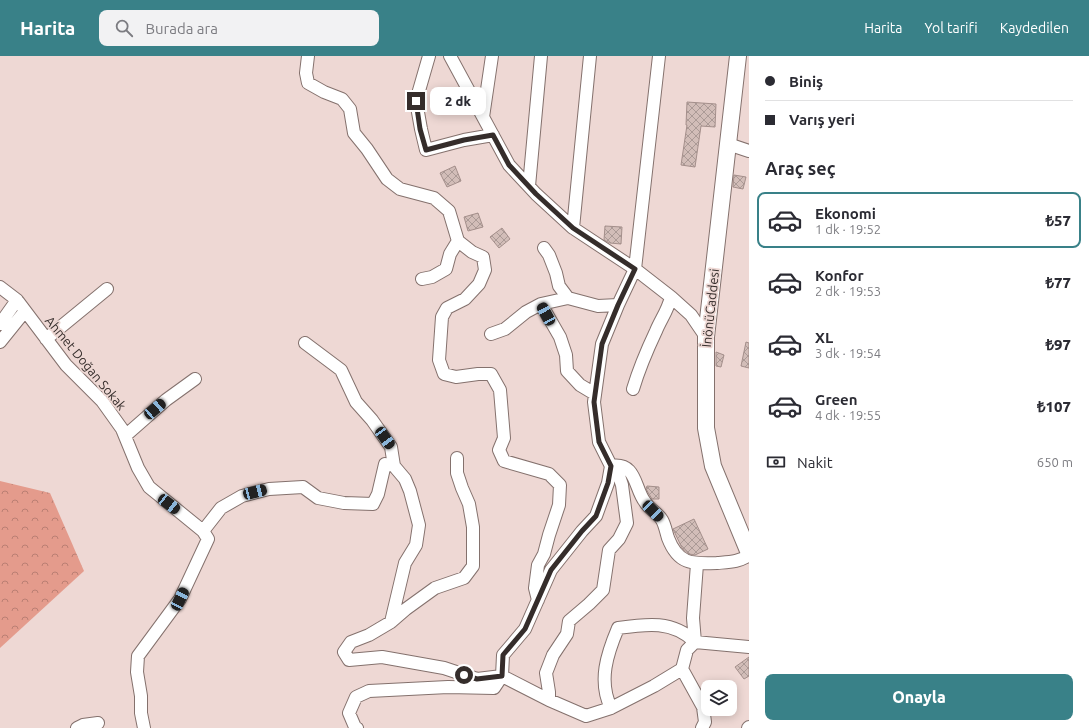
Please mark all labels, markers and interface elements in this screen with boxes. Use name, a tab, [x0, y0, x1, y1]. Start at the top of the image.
search box	[99, 10, 379, 46]
text: Harita	[20, 17, 75, 39]
icon: search	[113, 17, 135, 39]
text: Burada ara	[145, 20, 218, 37]
text: Harita	[864, 20, 902, 36]
text: Yol tarifi	[924, 20, 978, 36]
text: Kaydedilen	[1000, 20, 1069, 36]
text: Biniş	[789, 73, 823, 90]
callout: 2 dk	[430, 87, 486, 115]
route end	[407, 92, 425, 110]
text: 2 dk	[445, 94, 471, 108]
text: Varış yeri	[789, 111, 855, 128]
text: Araç seç	[765, 158, 836, 178]
icon: car	[767, 202, 803, 238]
text: Ekonomi	[815, 205, 876, 222]
text: ₺57	[1045, 212, 1071, 229]
text: 1 dk · 19:52	[815, 222, 881, 236]
icon: car	[767, 264, 803, 300]
text: Konfor	[815, 267, 864, 284]
street label: İnönüCaddesi	[698, 268, 721, 348]
text: ₺77	[1045, 274, 1071, 291]
text: 2 dk · 19:53	[815, 284, 881, 298]
car	[535, 301, 557, 327]
street label: Ahmet Doğan Sokak	[43, 313, 130, 413]
icon: car	[767, 326, 803, 362]
text: XL	[815, 329, 833, 346]
text: ₺97	[1045, 336, 1071, 353]
text: 3 dk · 19:54	[815, 346, 881, 360]
icon: car	[767, 388, 803, 424]
text: Green	[815, 391, 857, 408]
car	[142, 397, 168, 421]
text: ₺107	[1037, 398, 1071, 415]
text: 4 dk · 19:55	[815, 408, 881, 422]
car	[373, 425, 397, 451]
icon: cash	[765, 451, 787, 473]
text: Nakit	[797, 454, 833, 471]
text: 650 m	[1037, 455, 1073, 469]
car	[242, 483, 268, 501]
car	[156, 492, 182, 516]
car	[640, 498, 666, 524]
car	[169, 586, 191, 612]
route start	[455, 666, 473, 684]
button: Onayla	[765, 674, 1073, 720]
map controls	[701, 680, 737, 716]
button: layers	[701, 680, 737, 716]

